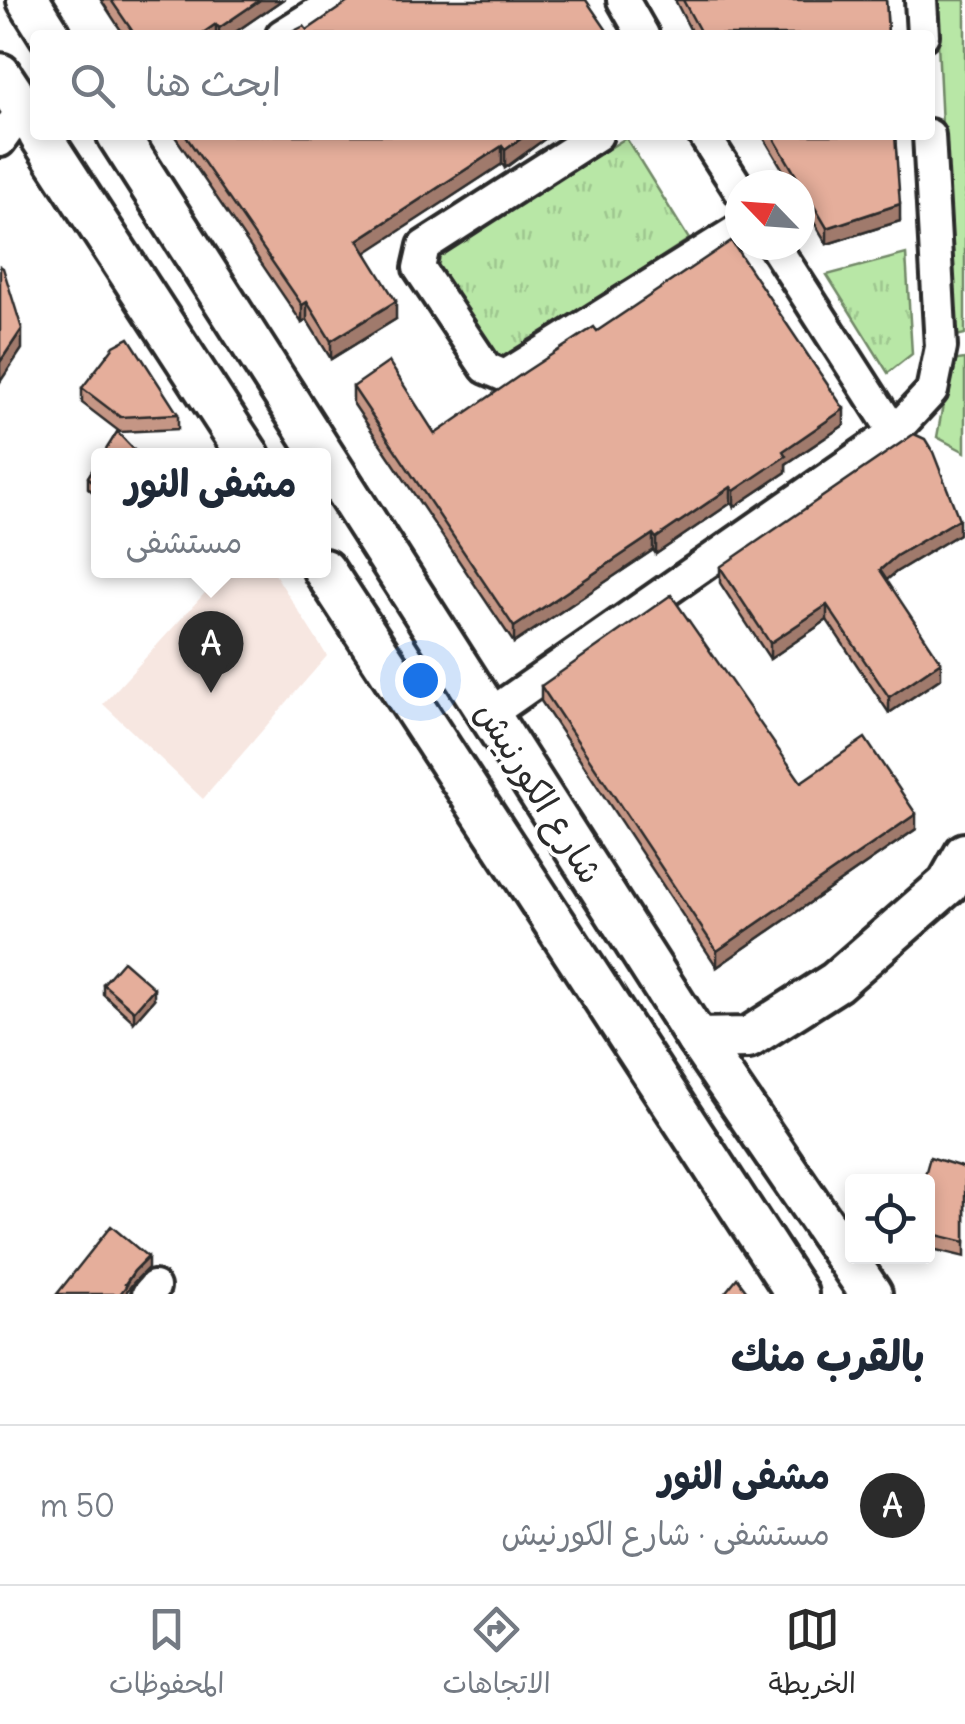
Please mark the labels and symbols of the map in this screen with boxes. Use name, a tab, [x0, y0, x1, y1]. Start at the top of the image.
north arrow	[725, 170, 815, 260]
pin: A	[178, 610, 244, 693]
your location	[395, 655, 446, 706]
street label: شارع الكورنيش	[463, 693, 614, 894]

